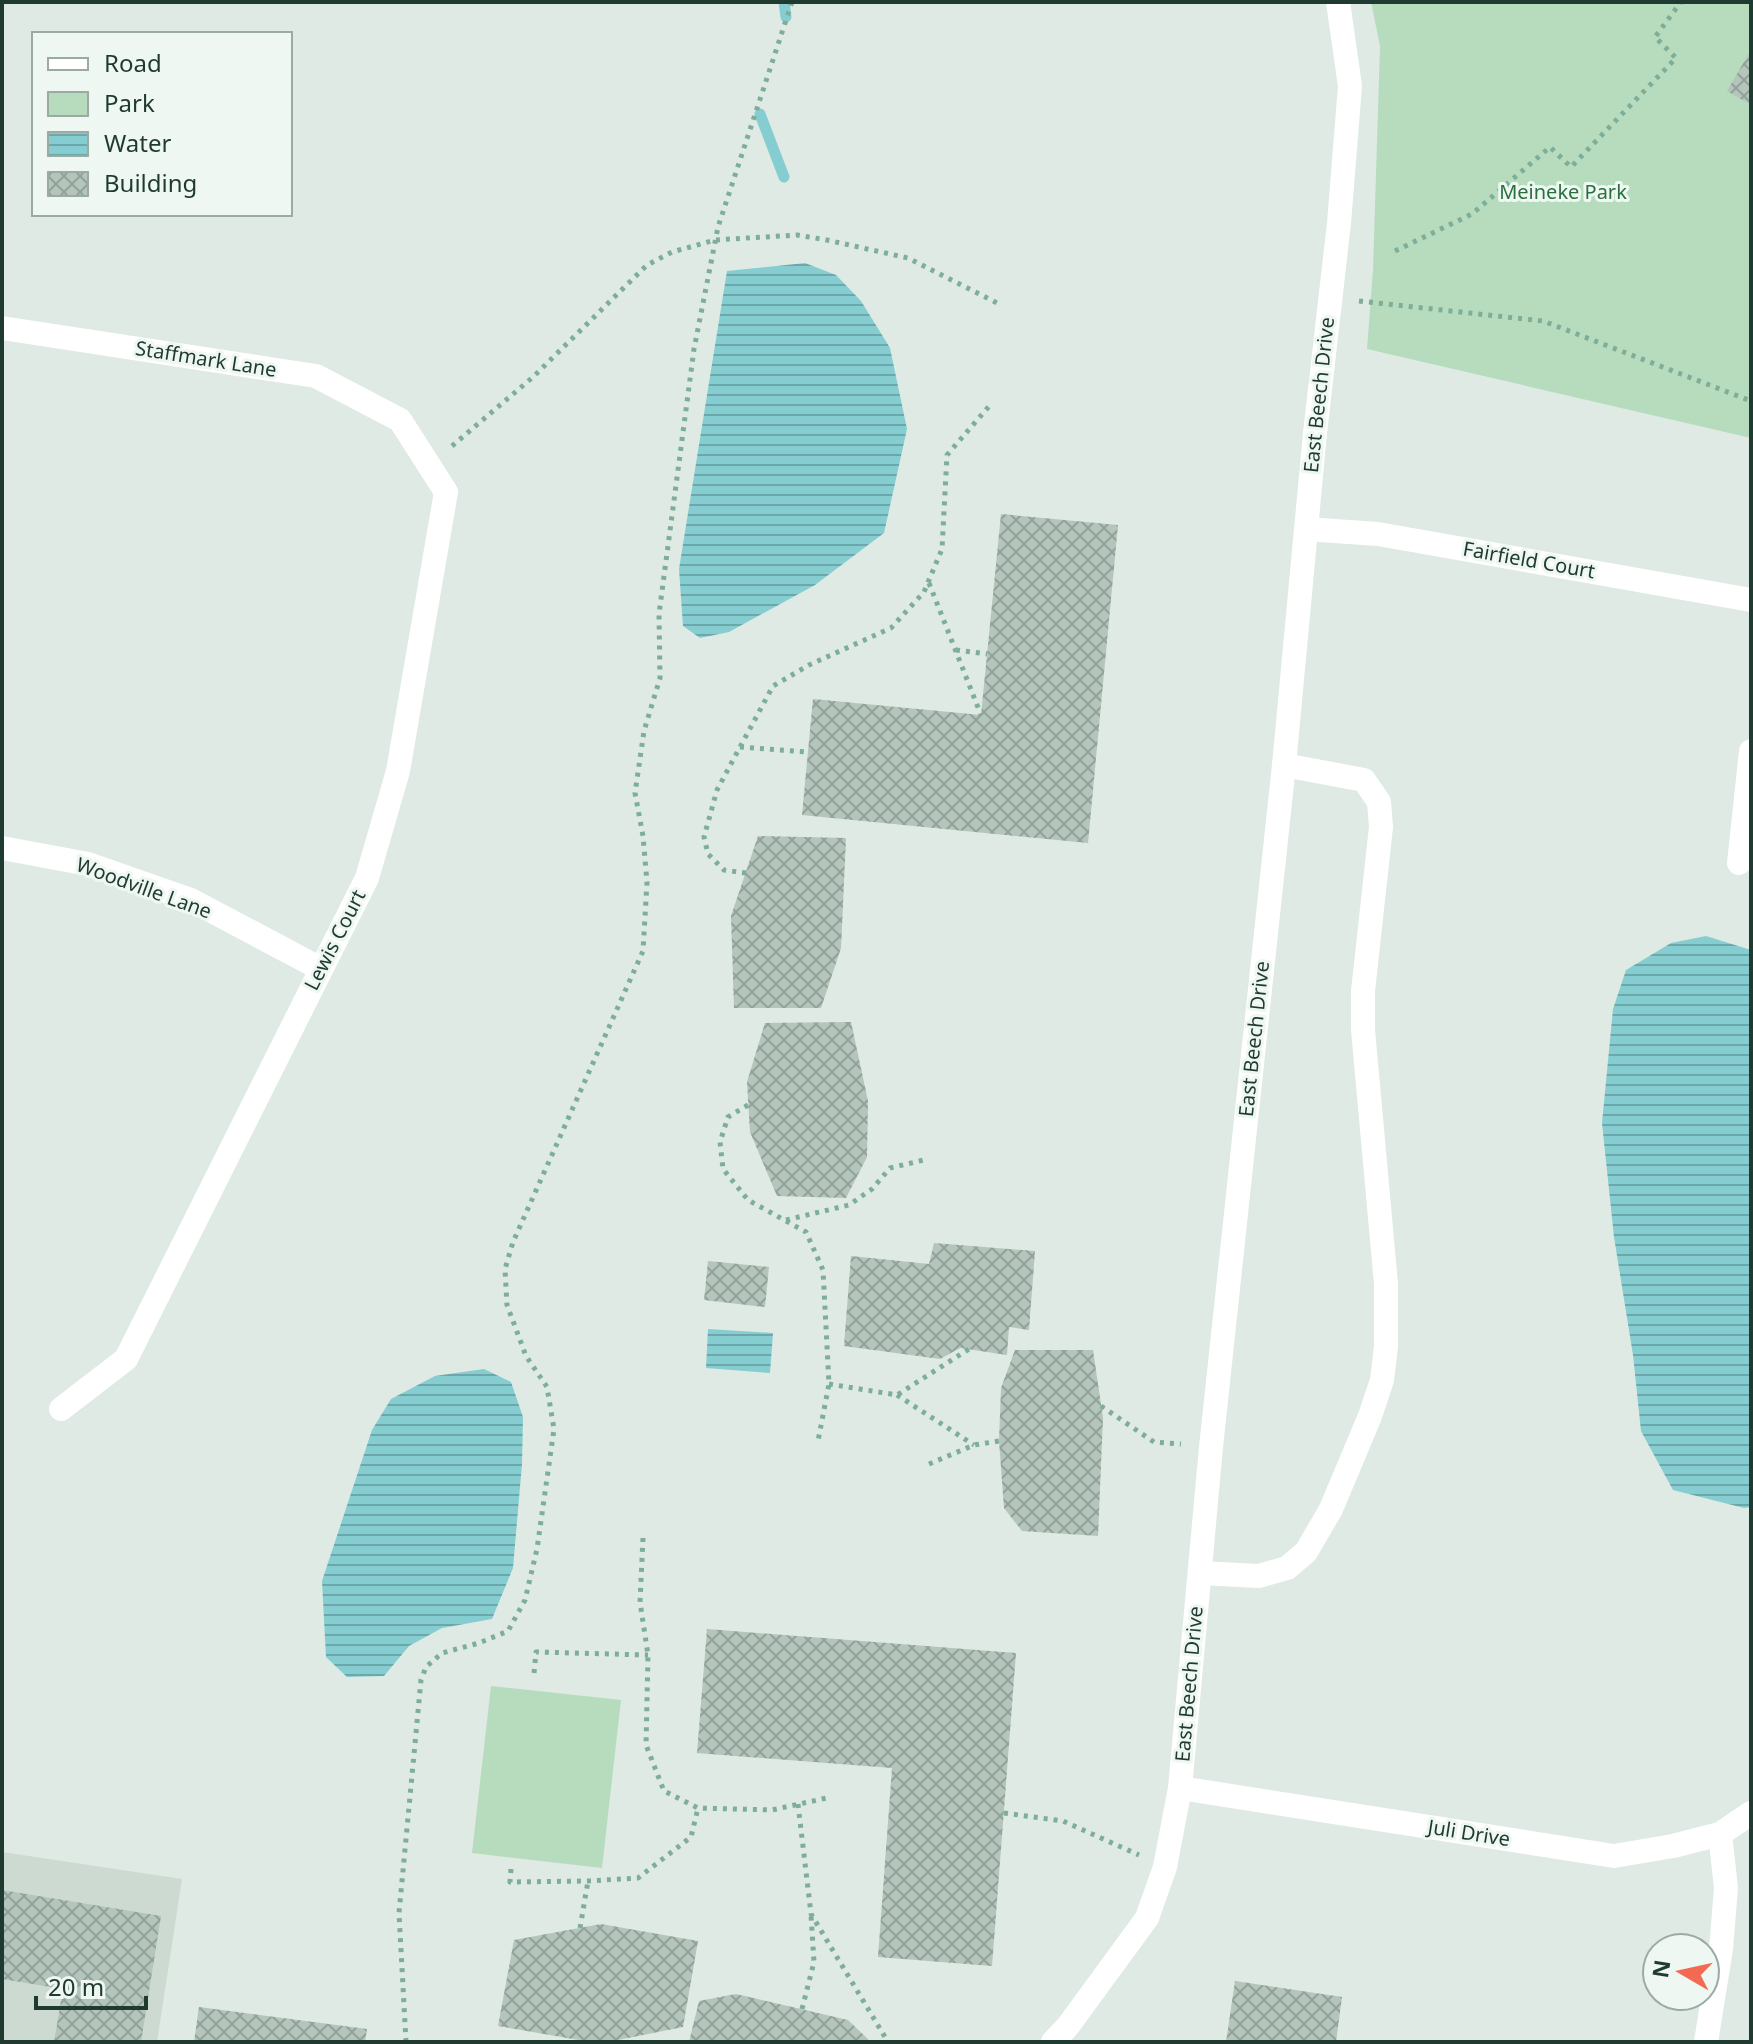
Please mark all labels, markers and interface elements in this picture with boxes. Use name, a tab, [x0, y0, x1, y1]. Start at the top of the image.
legend	[32, 32, 292, 216]
text: Road	[104, 46, 162, 79]
text: Park	[104, 86, 155, 119]
text: Water	[104, 126, 172, 159]
text: Building	[104, 166, 197, 199]
park label: Meineke Park	[1499, 178, 1627, 205]
street label: East Beech Drive	[1297, 316, 1340, 474]
street label: Staffmark Lane	[134, 334, 279, 383]
street label: Fairfield Court	[1461, 535, 1597, 584]
street label: Woodville Lane	[73, 851, 216, 925]
street label: Lewis Court	[298, 885, 371, 995]
street label: East Beech Drive	[1232, 960, 1275, 1118]
street label: East Beech Drive	[1168, 1605, 1209, 1763]
street label: Juli Drive	[1424, 1812, 1512, 1852]
north arrow	[1641, 1932, 1721, 2012]
text: N	[1644, 1958, 1676, 1980]
scale bar	[36, 1960, 146, 2010]
text: 20 m	[48, 1970, 104, 2003]

